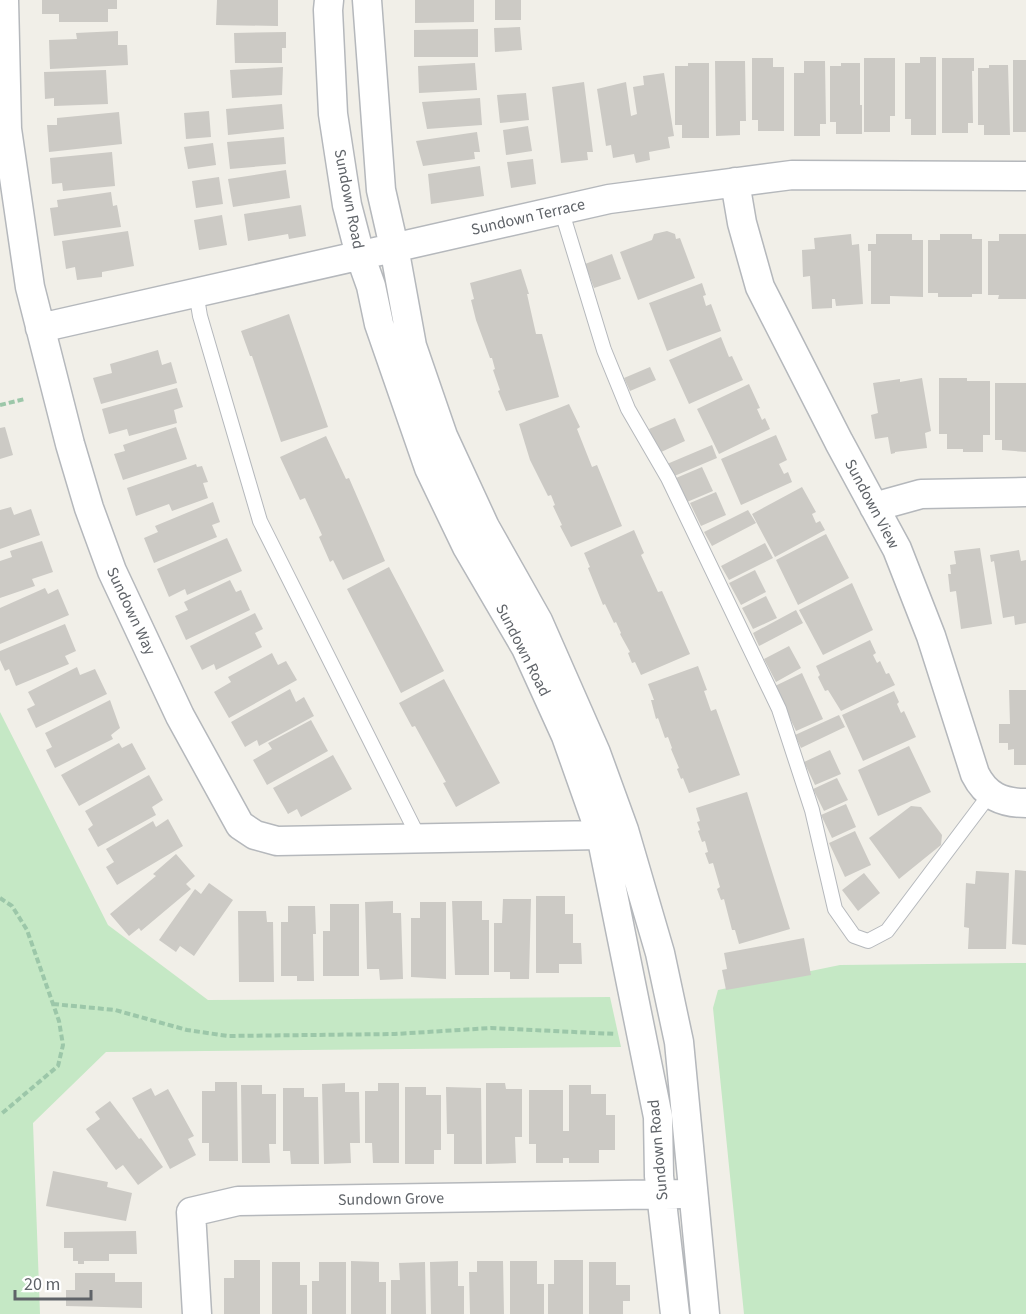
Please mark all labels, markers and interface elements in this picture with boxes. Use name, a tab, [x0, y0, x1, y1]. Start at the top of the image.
street label: Sundown Road	[329, 147, 369, 251]
street label: Sundown Terrace	[469, 193, 587, 241]
street label: Sundown View	[839, 455, 905, 553]
street label: Sundown Way	[101, 563, 161, 659]
street label: Sundown Road	[490, 600, 556, 700]
street label: Sundown Road	[643, 1099, 673, 1201]
street label: Sundown Grove	[338, 1187, 444, 1211]
scale bar	[15, 1263, 92, 1301]
text: 20 m	[24, 1272, 60, 1297]

